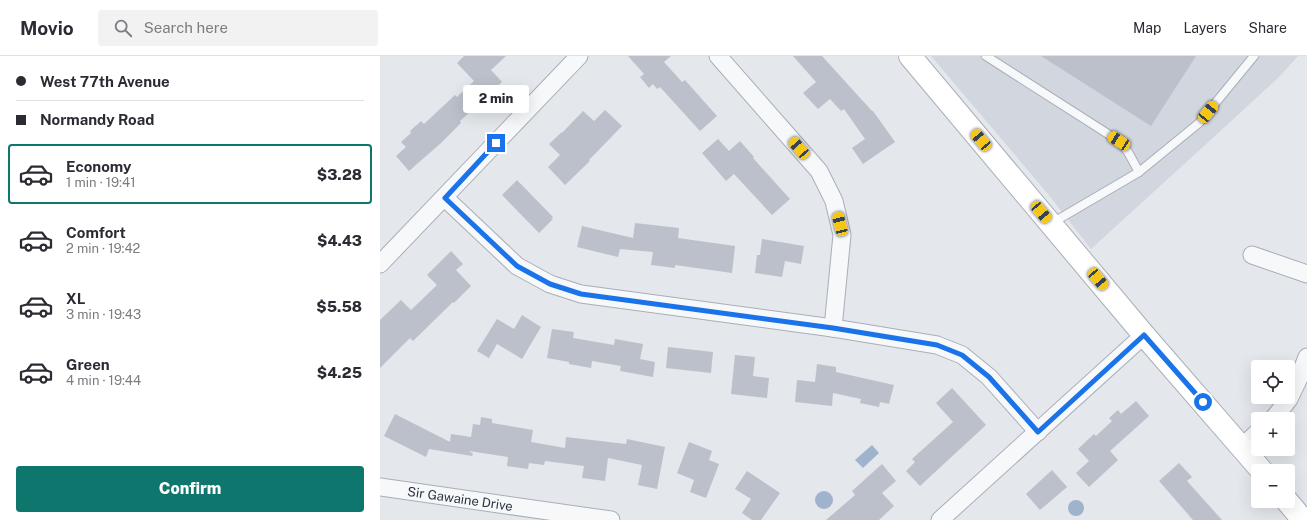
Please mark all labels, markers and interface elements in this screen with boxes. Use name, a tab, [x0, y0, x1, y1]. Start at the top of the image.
search box	[98, 10, 378, 46]
text: Movio	[20, 17, 74, 39]
icon: search	[112, 17, 134, 39]
text: Search here	[144, 19, 228, 36]
text: Map	[1133, 20, 1161, 36]
text: Layers	[1183, 20, 1227, 36]
text: Share	[1249, 20, 1287, 36]
text: West 77th Avenue	[40, 73, 170, 90]
callout: 2 min	[463, 85, 529, 113]
text: 2 min	[479, 91, 513, 106]
car	[1196, 99, 1220, 125]
text: Normandy Road	[40, 111, 154, 128]
car	[969, 127, 993, 153]
car	[1106, 129, 1132, 153]
route end	[487, 134, 505, 152]
car	[787, 135, 811, 161]
icon: car	[18, 156, 54, 192]
text: Economy	[66, 158, 131, 175]
text: $3.28	[317, 166, 362, 183]
text: 1 min · 19:41	[66, 175, 135, 190]
car	[1029, 199, 1053, 225]
car	[831, 211, 849, 237]
icon: car	[18, 222, 54, 258]
text: Comfort	[66, 224, 126, 241]
text: $4.43	[317, 232, 362, 249]
text: 2 min · 19:42	[66, 241, 140, 256]
car	[1086, 266, 1110, 292]
icon: car	[18, 288, 54, 324]
text: XL	[66, 290, 85, 307]
text: $5.58	[316, 298, 362, 315]
text: 3 min · 19:43	[66, 307, 141, 322]
icon: car	[18, 354, 54, 390]
text: Green	[66, 356, 110, 373]
map controls	[1251, 360, 1295, 508]
button: locate	[1251, 360, 1295, 404]
text: $4.25	[317, 364, 362, 381]
text: 4 min · 19:44	[66, 373, 141, 388]
route start	[1194, 393, 1212, 411]
button: +	[1251, 412, 1295, 456]
button: −	[1251, 464, 1295, 508]
button: Confirm	[16, 466, 364, 512]
street label: Sir Gawaine Drive	[406, 484, 514, 513]

